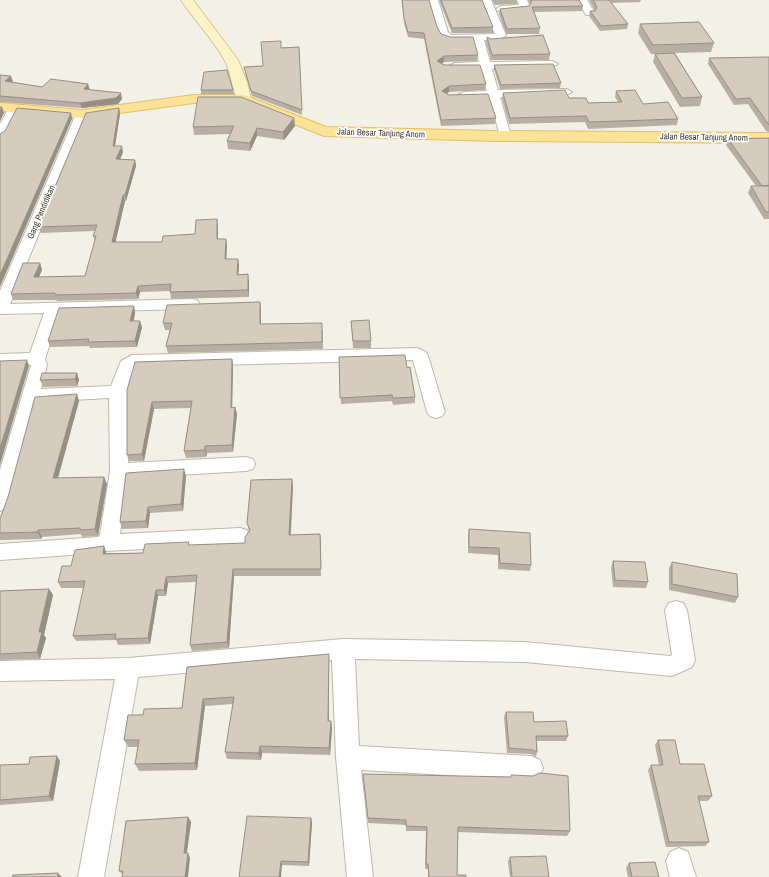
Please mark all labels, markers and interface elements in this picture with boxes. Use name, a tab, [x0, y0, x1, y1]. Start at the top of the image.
street label: Jalan Besar Tanjung Anom	[337, 125, 425, 141]
street label: Jalan Besar Tanjung Anom	[660, 130, 748, 144]
street label: Gang Pendidikan	[24, 183, 58, 241]

